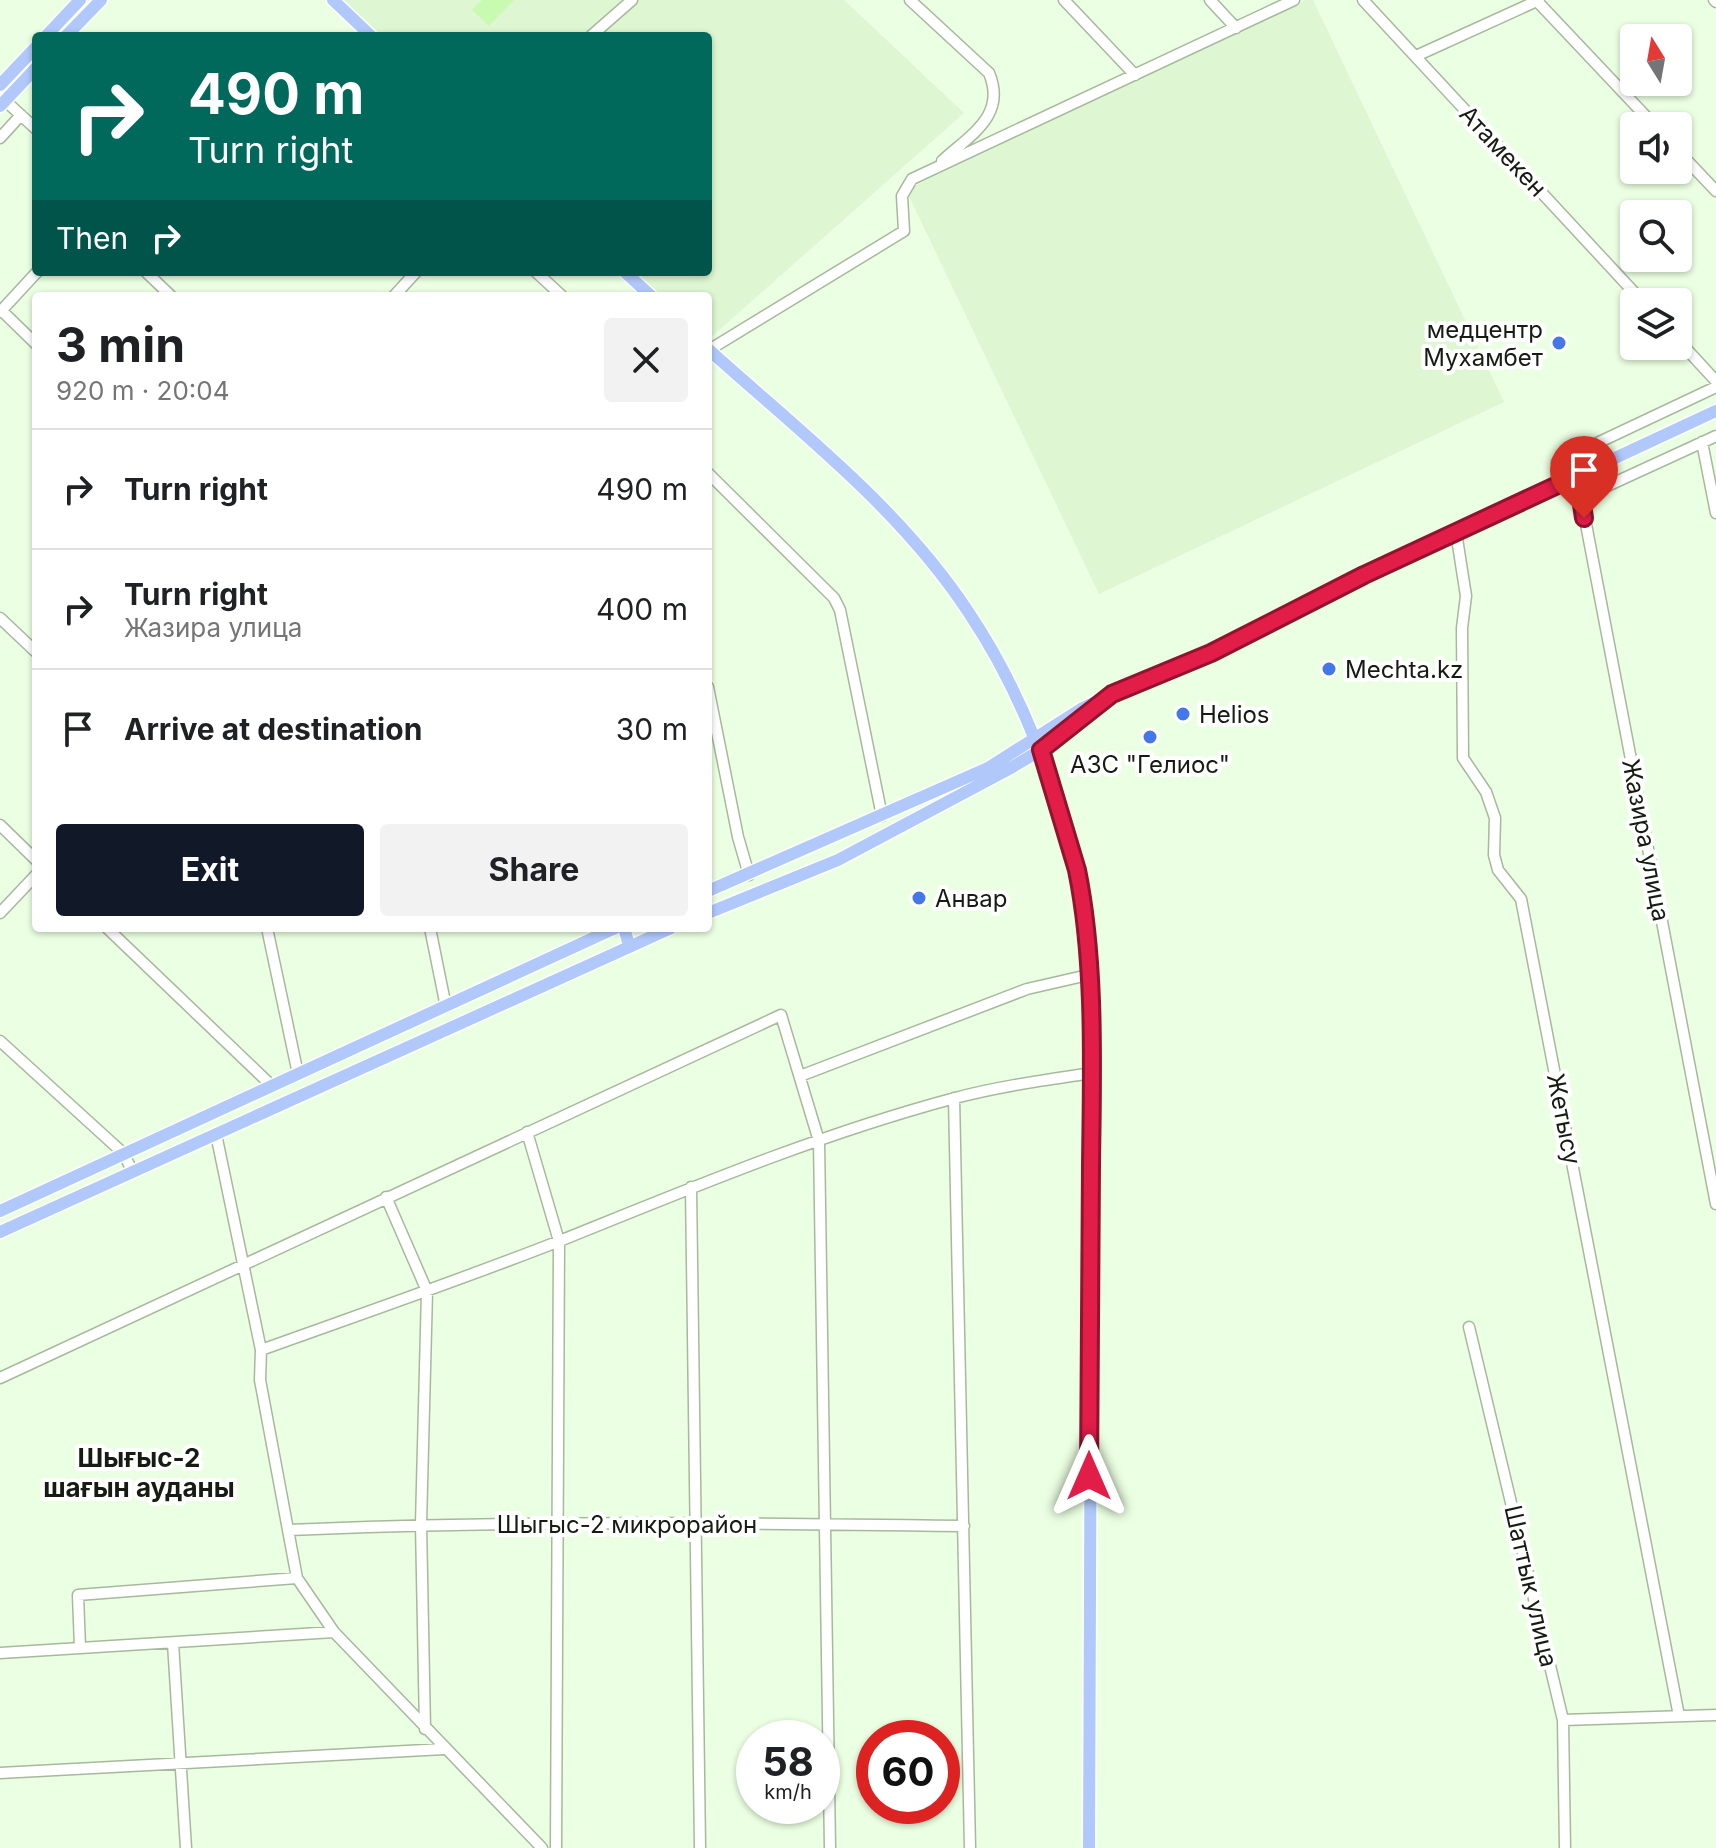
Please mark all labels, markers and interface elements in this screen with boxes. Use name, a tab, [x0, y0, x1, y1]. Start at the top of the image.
north arrow	[1620, 24, 1692, 96]
map controls	[1620, 24, 1692, 360]
text: 490 m	[188, 60, 364, 128]
icon: right	[56, 64, 160, 168]
street label: Атамекен	[1454, 99, 1552, 203]
button: sound	[1620, 112, 1692, 184]
text: Turn right	[188, 128, 353, 172]
button: search	[1620, 200, 1692, 272]
icon: right	[144, 216, 188, 260]
text: Then	[56, 220, 128, 256]
button: layers	[1620, 288, 1692, 360]
text: 3 min	[56, 315, 185, 374]
place label: медцентр Мухамбет	[1423, 315, 1543, 372]
button: close	[604, 318, 688, 402]
marker: медцентр Мухамбет	[1550, 334, 1568, 352]
text: 920 m · 20:04	[56, 375, 230, 406]
pin	[1550, 436, 1618, 518]
icon: arrive	[1562, 448, 1606, 492]
icon: right	[56, 467, 100, 511]
text: Turn right	[124, 471, 268, 507]
text: 490 m	[596, 471, 688, 507]
text: Turn right	[124, 576, 268, 612]
icon: right	[56, 587, 100, 631]
text: 400 m	[596, 591, 688, 627]
text: Жазира улица	[124, 612, 302, 643]
place label: Mechta.kz	[1345, 655, 1463, 684]
marker: Mechta.kz	[1320, 660, 1338, 678]
place label: Helios	[1199, 700, 1270, 729]
marker: Helios	[1174, 705, 1192, 723]
icon: arrive	[56, 707, 100, 751]
text: Arrive at destination	[124, 711, 422, 747]
text: 30 m	[616, 711, 688, 747]
marker: АЗС "Гелиос"	[1141, 728, 1159, 746]
place label: АЗС "Гелиос"	[1070, 750, 1230, 779]
street label: Жазира улица	[1616, 756, 1676, 924]
button: Exit	[56, 824, 364, 916]
button: Share	[380, 824, 688, 916]
place label: Анвар	[935, 884, 1007, 913]
marker: Анвар	[910, 889, 928, 907]
street label: Жетысу	[1541, 1071, 1587, 1167]
position arrow	[1047, 1434, 1131, 1518]
district label: Шығыс-2 шағын ауданы	[43, 1442, 235, 1503]
street label: Шаттык улица	[1498, 1502, 1564, 1670]
street label: Шыгыс-2 микрорайон	[497, 1510, 757, 1539]
speed limit sign: 60	[856, 1720, 960, 1824]
text: 58	[762, 1737, 814, 1786]
text: km/h	[764, 1780, 812, 1804]

